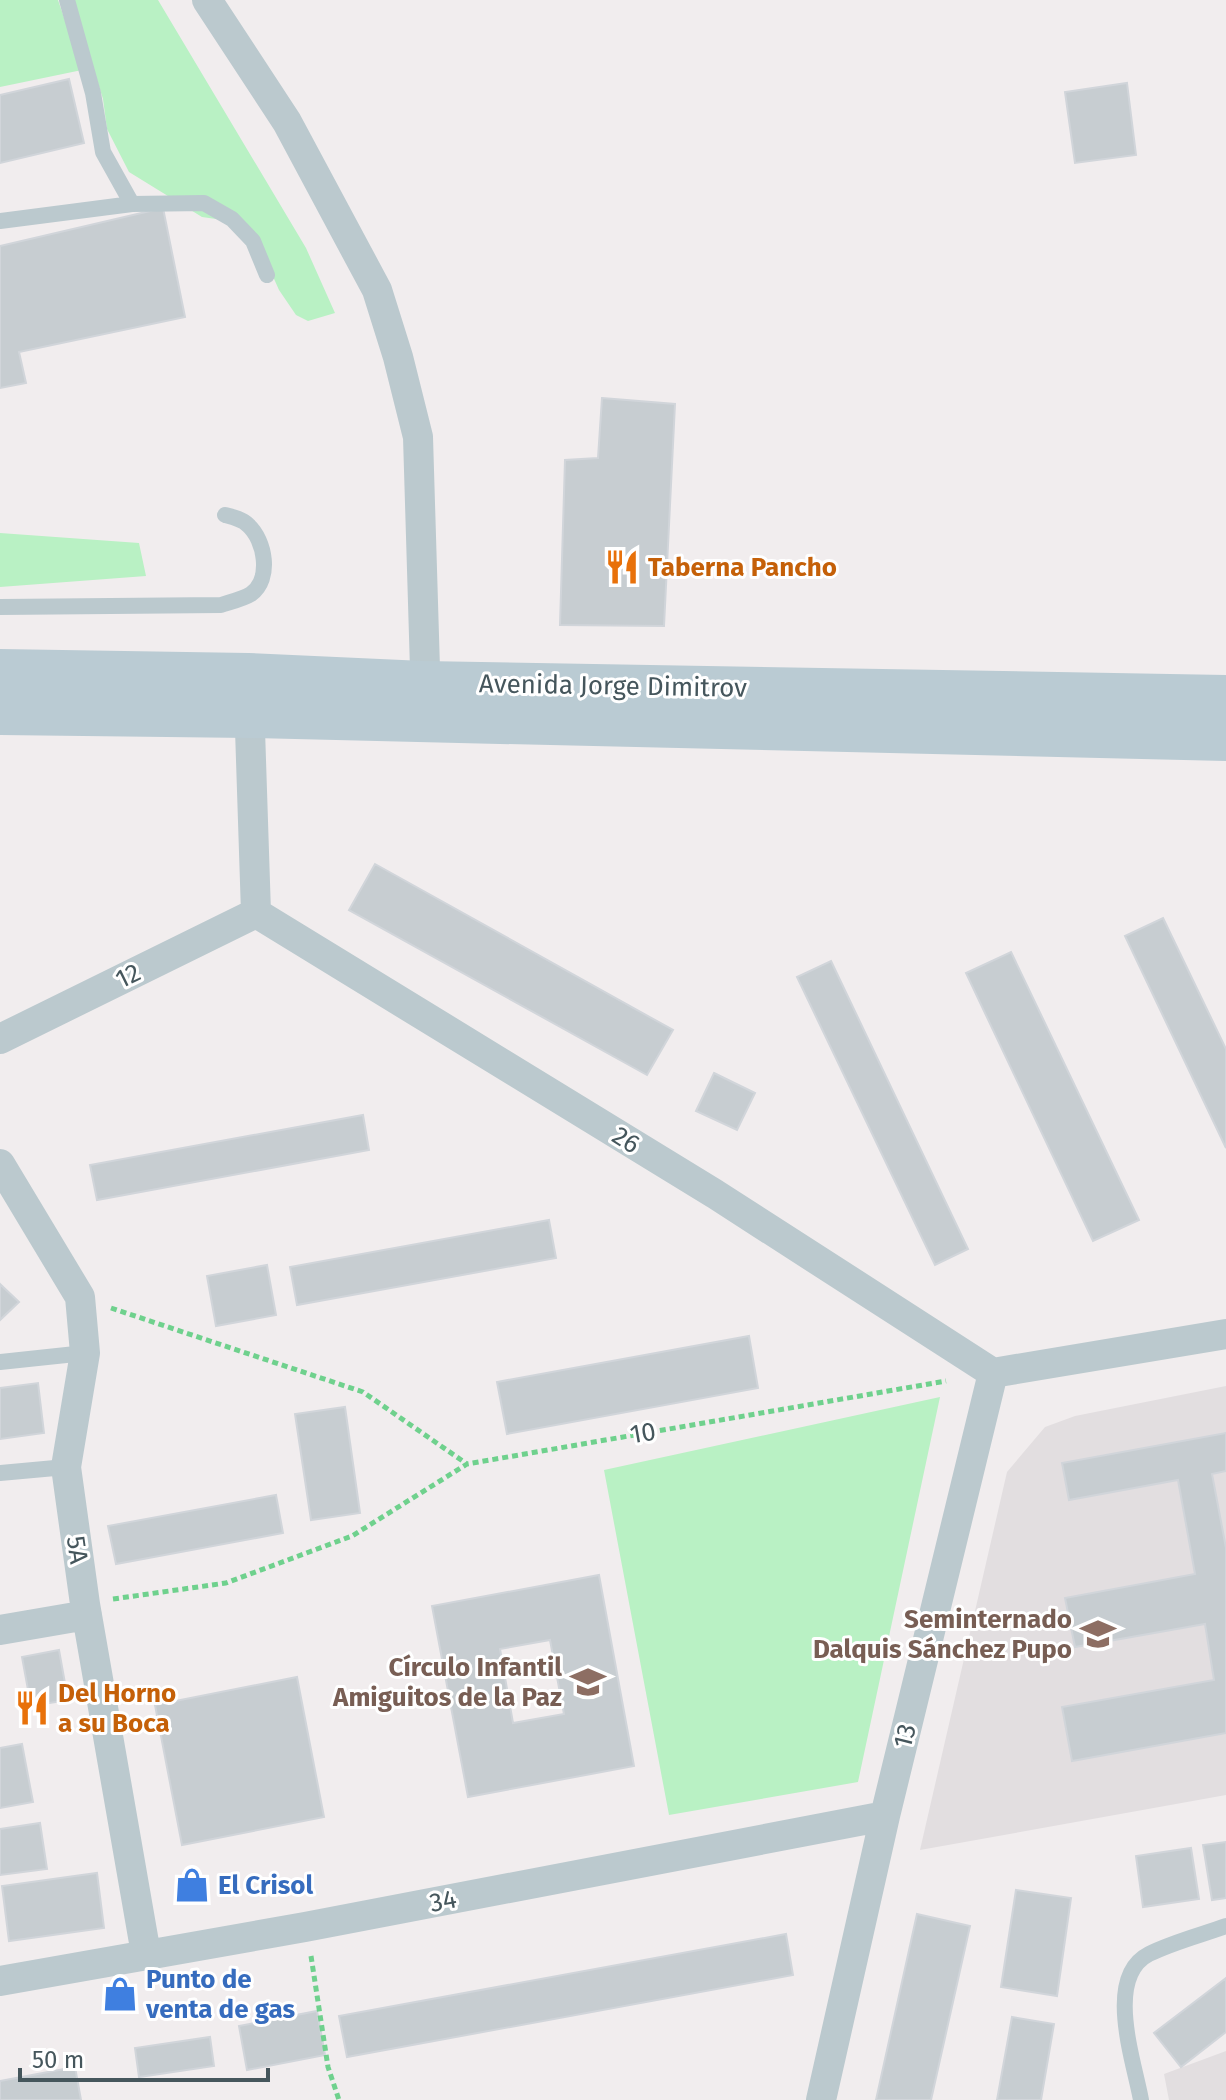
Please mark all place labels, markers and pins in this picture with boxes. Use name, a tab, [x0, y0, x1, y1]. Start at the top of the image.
restaurant icon: Taberna Pancho	[603, 548, 641, 586]
place label: Taberna Pancho	[648, 552, 837, 583]
place label: Seminternado Dalquis Sánchez Pupo	[813, 1604, 1072, 1665]
school or university icon: Seminternado Dalquis Sánchez Pupo	[1079, 1615, 1117, 1653]
place label: Círculo Infantil Amiguitos de la Paz	[332, 1652, 562, 1713]
school or university icon: Círculo Infantil Amiguitos de la Paz	[569, 1663, 607, 1701]
place label: Del Horno a su Boca	[58, 1678, 176, 1739]
restaurant icon: Del Horno a su Boca	[13, 1689, 51, 1727]
shop icon: El Crisol	[173, 1866, 211, 1904]
place label: El Crisol	[218, 1870, 313, 1901]
place label: Punto de venta de gas	[145, 1964, 295, 2025]
shop icon: Punto de venta de gas	[101, 1975, 139, 2013]

